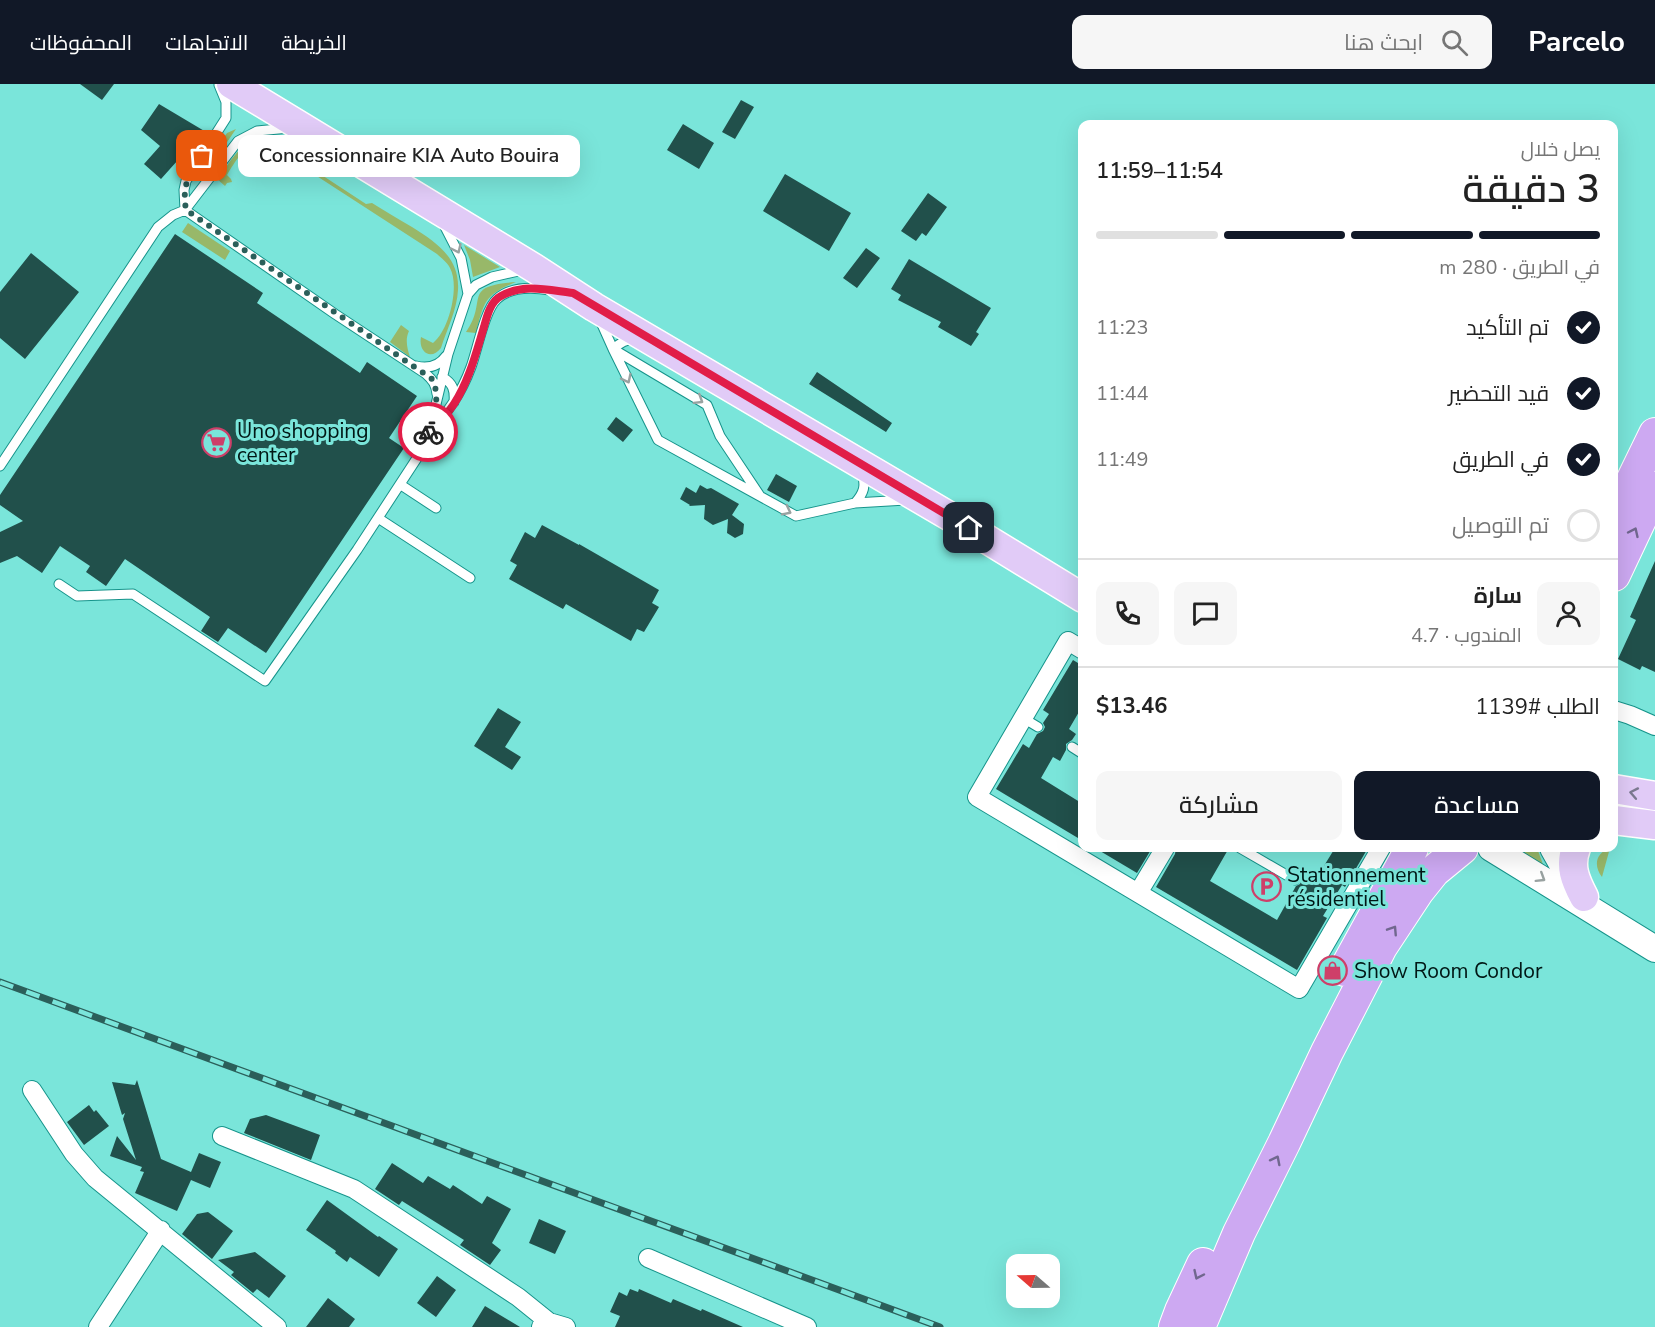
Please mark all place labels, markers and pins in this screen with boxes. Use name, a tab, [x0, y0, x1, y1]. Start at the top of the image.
pin	[176, 130, 227, 181]
callout: Concessionnaire KIA Auto Bouira	[238, 135, 580, 177]
place label: Uno shopping center	[237, 417, 369, 469]
supermarket icon: Uno shopping center	[200, 427, 232, 459]
pin	[943, 502, 994, 553]
place label: Stationnement résidentiel	[1287, 861, 1426, 913]
parking icon: Stationnement résidentiel	[1250, 871, 1282, 903]
shop icon: Show Room Condor	[1317, 955, 1349, 987]
place label: Show Room Condor	[1354, 957, 1543, 985]

